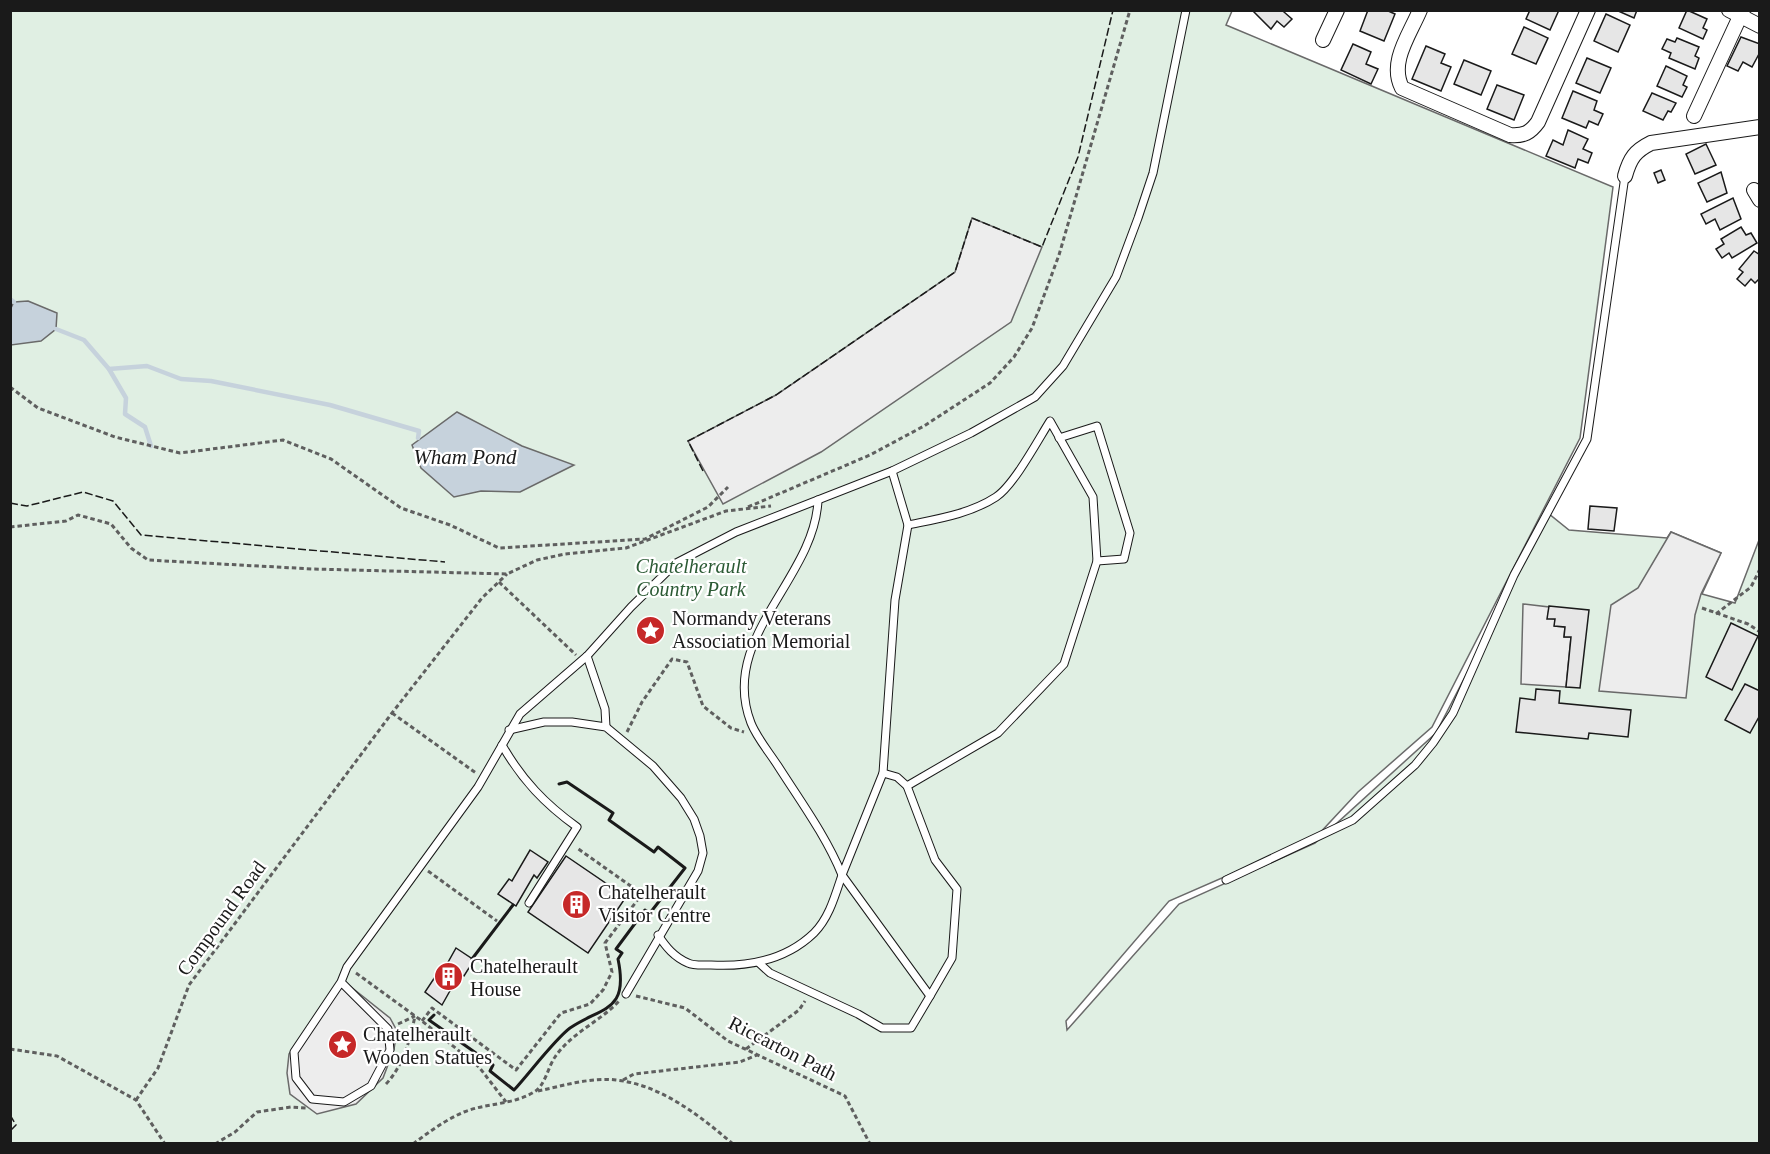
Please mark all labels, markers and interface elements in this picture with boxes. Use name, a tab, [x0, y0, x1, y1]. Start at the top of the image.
water label: Wham Pond	[413, 445, 517, 469]
park label: Chatelherault Country Park	[635, 555, 747, 601]
place label: Normandy Veterans Association Memorial	[672, 607, 851, 652]
place icon: Normandy Veterans Association Memorial	[635, 614, 667, 646]
street label: Compound Road	[172, 856, 271, 980]
place label: Chatelherault Visitor Centre	[598, 881, 711, 926]
building icon: Chatelherault Visitor Centre	[561, 888, 593, 920]
place label: Chatelherault House	[470, 955, 578, 1000]
building icon: Chatelherault House	[433, 961, 465, 993]
street label: Riccarton Path	[725, 1011, 841, 1085]
place label: Chatelherault Wooden Statues	[363, 1023, 492, 1068]
place icon: Chatelherault Wooden Statues	[326, 1029, 358, 1061]

